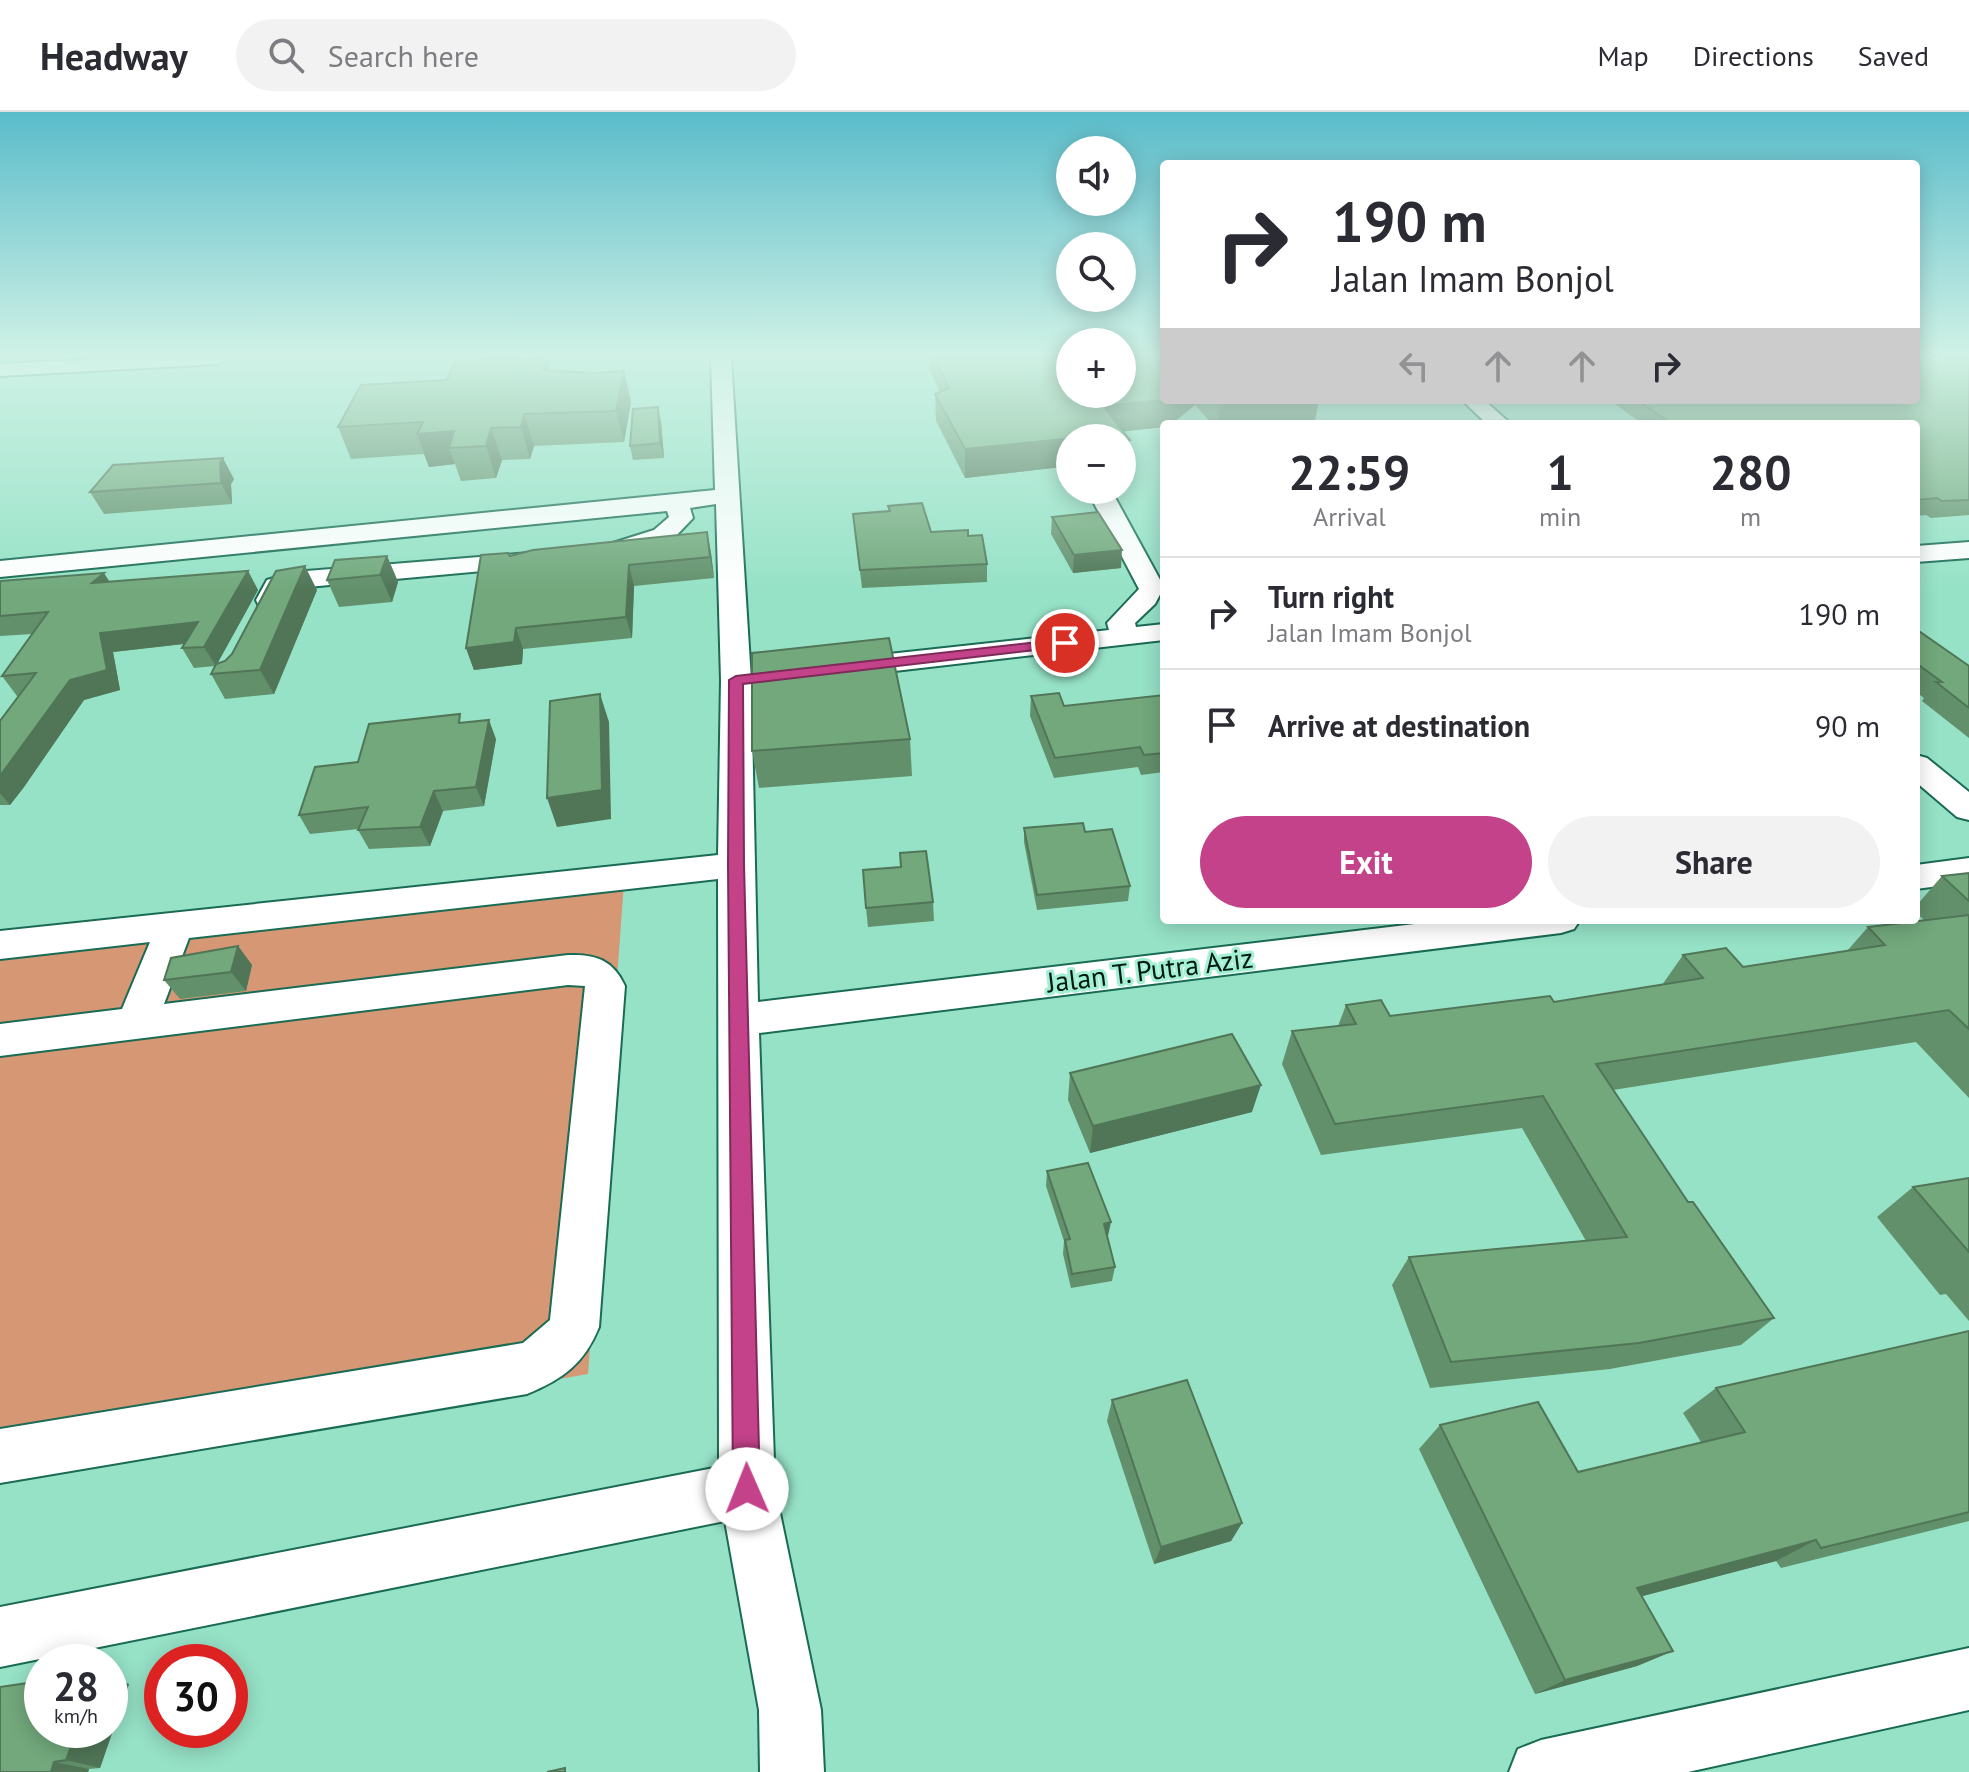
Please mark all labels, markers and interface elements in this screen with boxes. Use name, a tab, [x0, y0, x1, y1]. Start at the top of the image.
search box	[236, 19, 796, 91]
text: Headway	[40, 31, 188, 80]
icon: search	[264, 33, 308, 77]
text: Search here	[328, 36, 479, 75]
text: Map	[1598, 37, 1649, 74]
text: Directions	[1693, 37, 1814, 74]
text: Saved	[1858, 37, 1929, 74]
map controls	[1056, 136, 1136, 504]
button: sound	[1056, 136, 1136, 216]
text: 190 m	[1332, 185, 1487, 257]
icon: right	[1200, 192, 1304, 296]
button: search	[1056, 232, 1136, 312]
text: Jalan Imam Bonjol	[1332, 255, 1614, 302]
button: +	[1056, 328, 1136, 408]
icon: left	[1392, 344, 1436, 388]
icon: ahead	[1476, 344, 1520, 388]
icon: ahead	[1560, 344, 1604, 388]
icon: right	[1644, 344, 1688, 388]
button: −	[1056, 424, 1136, 504]
text: 22:59	[1289, 441, 1410, 503]
text: 1	[1546, 441, 1574, 503]
text: 280	[1710, 441, 1791, 503]
text: Arrival	[1313, 500, 1386, 533]
text: min	[1539, 500, 1581, 533]
text: m	[1740, 500, 1761, 533]
text: Turn right	[1268, 577, 1394, 616]
icon: right	[1200, 591, 1244, 635]
text: 190 m	[1799, 594, 1880, 633]
pin	[1031, 609, 1099, 677]
text: Jalan Imam Bonjol	[1268, 616, 1472, 649]
icon: arrive	[1043, 621, 1087, 665]
icon: arrive	[1200, 703, 1244, 747]
text: Arrive at destination	[1268, 706, 1530, 745]
text: 90 m	[1815, 706, 1880, 745]
button: Exit	[1200, 816, 1532, 908]
button: Share	[1548, 816, 1880, 908]
street label: Jalan T. Putra Aziz	[1044, 938, 1255, 1001]
position arrow	[705, 1447, 789, 1531]
speed limit sign: 30	[144, 1644, 248, 1748]
text: 28	[53, 1660, 99, 1712]
text: km/h	[54, 1703, 98, 1729]

